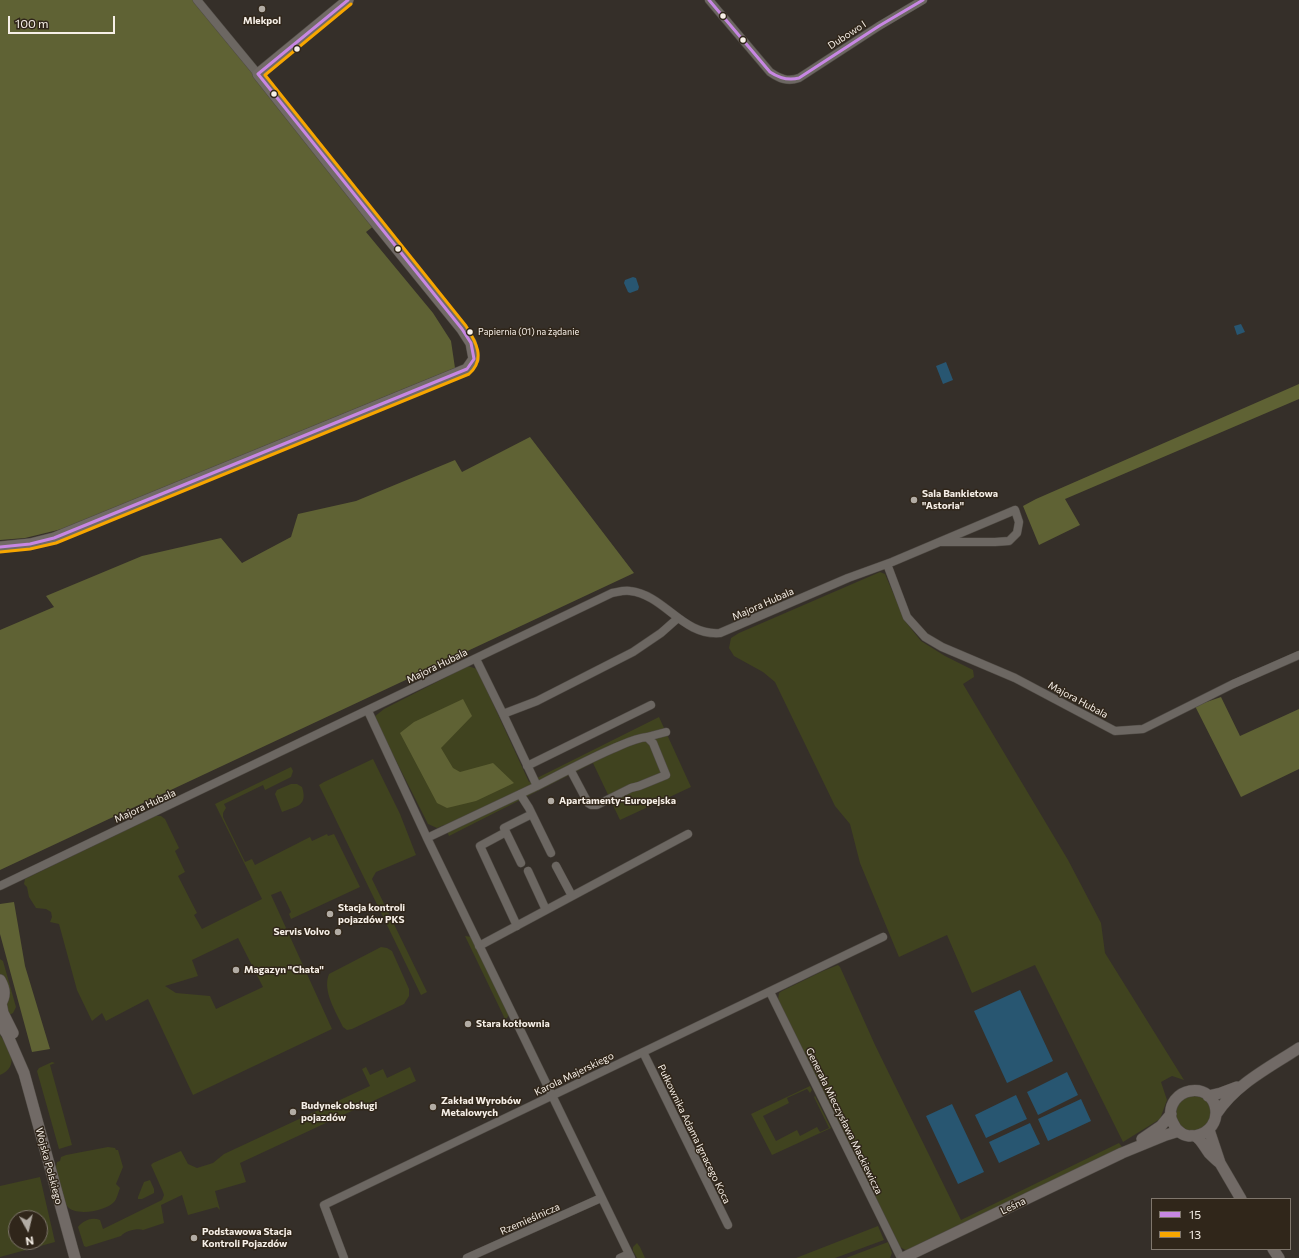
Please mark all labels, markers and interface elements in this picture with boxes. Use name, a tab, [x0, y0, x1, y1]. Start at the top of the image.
marker: Mlekpol	[257, 4, 267, 14]
scale bar	[10, 8, 117, 34]
unlabelled marker	[718, 11, 728, 21]
place label: Mlekpol	[243, 15, 281, 27]
text: 100 m	[15, 16, 49, 30]
street label: Dubowo I	[826, 18, 868, 52]
unlabelled marker	[738, 35, 748, 45]
unlabelled marker	[292, 44, 302, 54]
unlabelled marker	[269, 89, 279, 99]
unlabelled marker	[393, 244, 403, 254]
marker: Papiernia (01) na żądanie	[465, 327, 475, 337]
place label: Papiernia (01) na żądanie	[478, 327, 579, 337]
place label: Sala Bankietowa "Astoria"	[922, 488, 998, 512]
marker: Sala Bankietowa "Astoria"	[909, 495, 919, 505]
street label: Majora Hubala	[730, 585, 796, 623]
street label: Majora Hubala	[405, 646, 469, 686]
street label: Majora Hubala	[1046, 679, 1110, 721]
street label: Majora Hubala	[112, 787, 178, 825]
place label: Apartamenty-Europejska	[559, 795, 676, 807]
marker: Apartamenty-Europejska	[546, 796, 556, 806]
place label: Stacja kontroli pojazdów PKS	[338, 902, 405, 926]
marker: Stacja kontroli pojazdów PKS	[325, 909, 335, 919]
place label: Servis Volvo	[274, 926, 330, 938]
marker: Servis Volvo	[333, 927, 343, 937]
place label: Magazyn "Chata"	[244, 964, 324, 976]
marker: Magazyn "Chata"	[231, 965, 241, 975]
place label: Stara kotłownia	[476, 1018, 550, 1030]
marker: Stara kotłownia	[463, 1019, 473, 1029]
street label: Generała Mieczysława Mackiewicza	[803, 1046, 885, 1196]
street label: Karola Majerskiego	[532, 1050, 616, 1098]
street label: Pułkownika Adama Ignacego Koca	[655, 1062, 733, 1206]
place label: Zakład Wyrobów Metalowych	[441, 1095, 521, 1118]
place label: Budynek obsługi pojazdów	[301, 1100, 377, 1124]
marker: Zakład Wyrobów Metalowych	[428, 1102, 438, 1112]
marker: Budynek obsługi pojazdów	[288, 1107, 298, 1117]
street label: Wojska Polskiego	[33, 1126, 65, 1206]
street label: Leśna	[998, 1195, 1028, 1217]
legend	[1151, 1198, 1291, 1250]
street label: Rzemieślnicza	[498, 1200, 562, 1238]
text: 15	[1189, 1207, 1201, 1221]
north arrow	[8, 1210, 48, 1250]
place label: Podstawowa Stacja Kontroli Pojazdów	[202, 1226, 292, 1250]
text: 13	[1189, 1227, 1201, 1241]
marker: Podstawowa Stacja Kontroli Pojazdów	[189, 1233, 199, 1243]
text: N	[25, 1234, 35, 1248]

